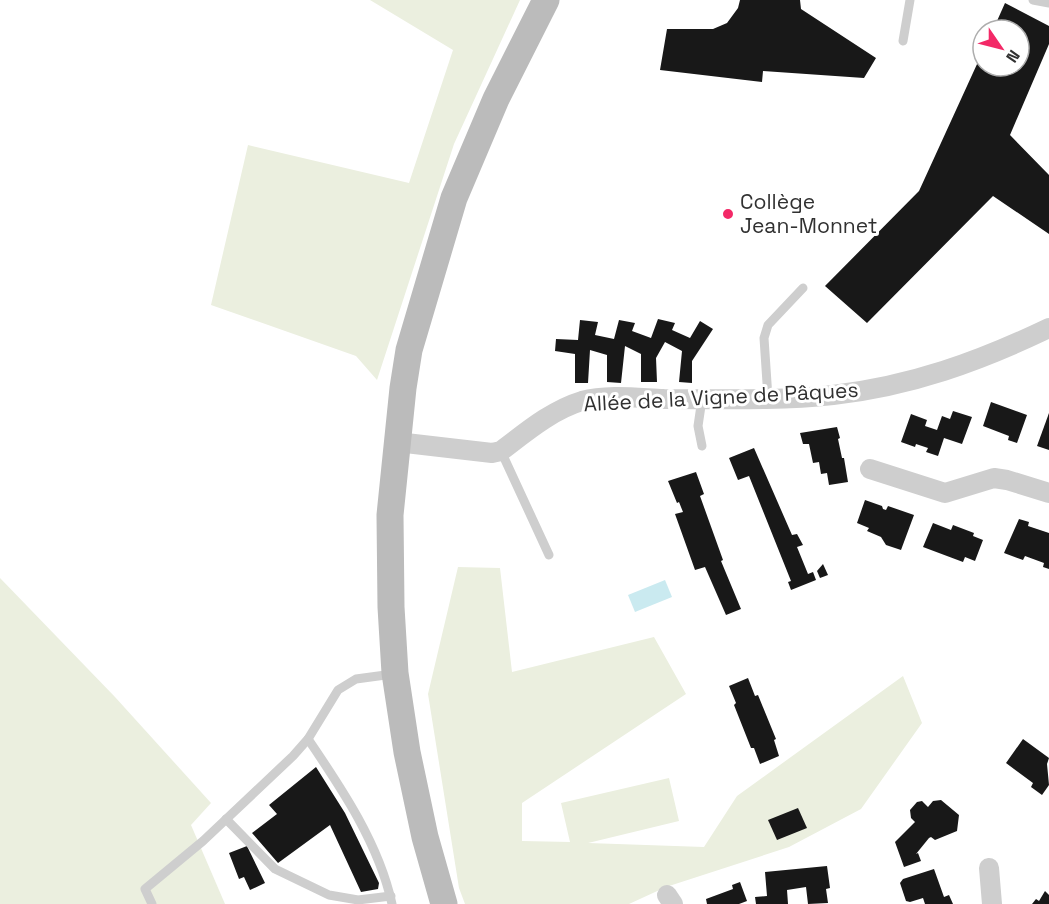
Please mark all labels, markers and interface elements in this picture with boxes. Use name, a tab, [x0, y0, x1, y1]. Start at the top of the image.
north arrow	[971, 18, 1031, 78]
text: N	[1001, 46, 1025, 67]
place label: Collège Jean-Monnet	[740, 188, 877, 239]
marker: Collège Jean-Monnet	[721, 207, 735, 221]
street label: Allée de la Vigne de Pâques	[583, 376, 859, 417]

